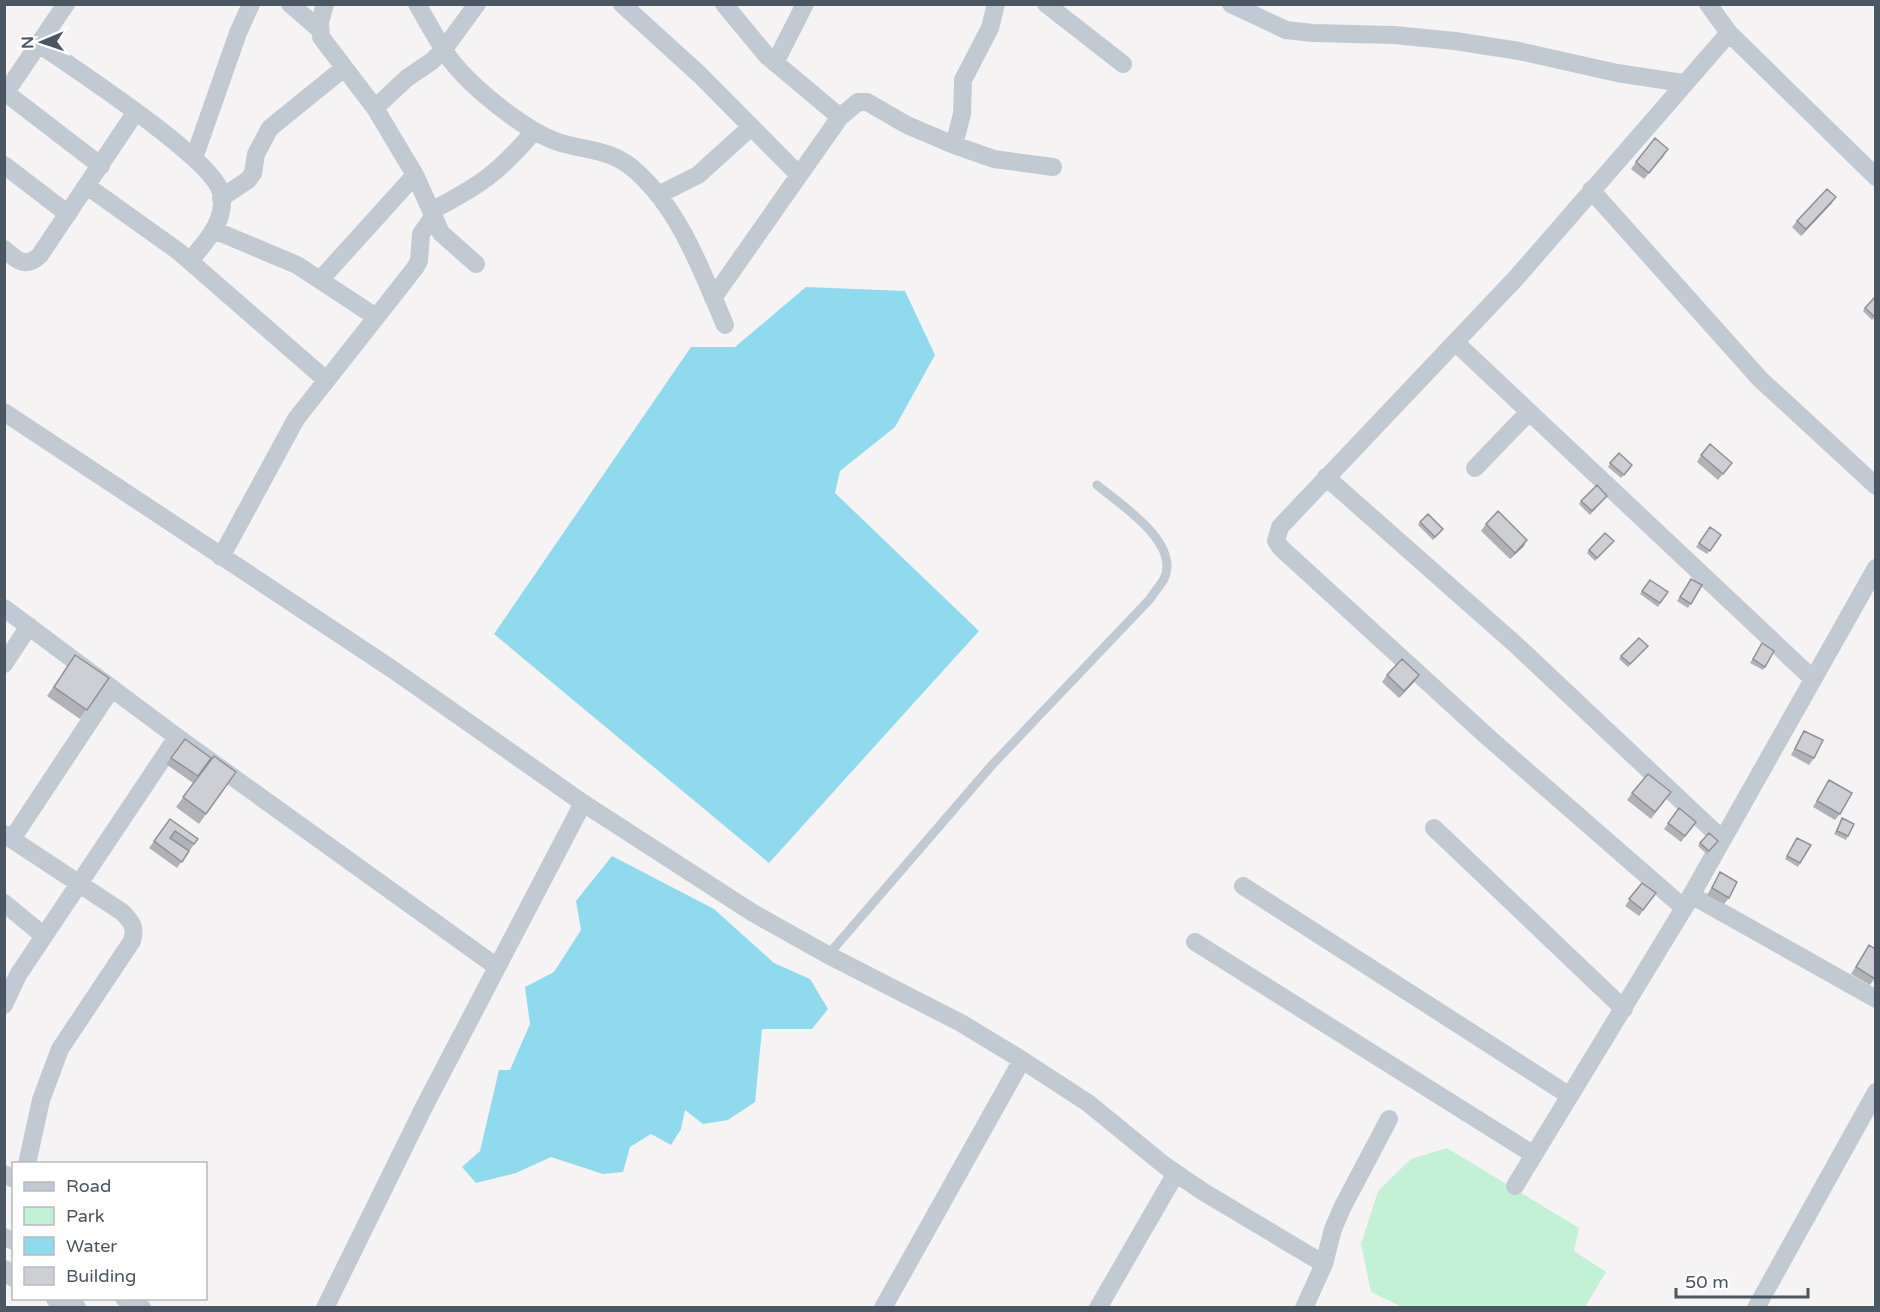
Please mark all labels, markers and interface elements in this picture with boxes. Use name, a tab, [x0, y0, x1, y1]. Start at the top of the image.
north arrow	[12, 12, 72, 72]
text: N	[18, 36, 38, 49]
legend	[12, 1162, 207, 1300]
text: Road	[66, 1175, 111, 1197]
text: Park	[66, 1205, 105, 1227]
text: Water	[66, 1235, 117, 1257]
scale bar	[1676, 1261, 1808, 1299]
text: Building	[66, 1265, 136, 1287]
text: 50 m	[1685, 1271, 1729, 1293]

